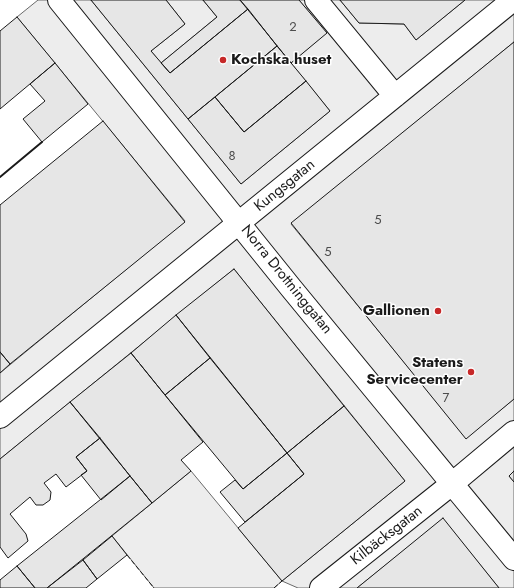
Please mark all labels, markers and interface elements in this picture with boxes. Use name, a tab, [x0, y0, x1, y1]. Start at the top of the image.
house number: 2	[289, 20, 297, 36]
place label: Kochska huset	[231, 51, 331, 69]
marker: Kochska huset	[218, 55, 228, 65]
house number: 8	[228, 149, 236, 165]
street label: Kungsgatan	[251, 156, 319, 216]
house number: 5	[374, 213, 382, 229]
street label: Norra Drottninggatan	[237, 222, 335, 338]
house number: 5	[324, 245, 332, 261]
place label: Gallionen	[363, 302, 430, 320]
marker: Gallionen	[433, 306, 443, 316]
place label: Statens Servicecenter	[366, 354, 463, 389]
marker: Statens Servicecenter	[466, 367, 476, 377]
house number: 7	[443, 391, 449, 407]
street label: Kilbäcksgatan	[348, 502, 426, 570]

